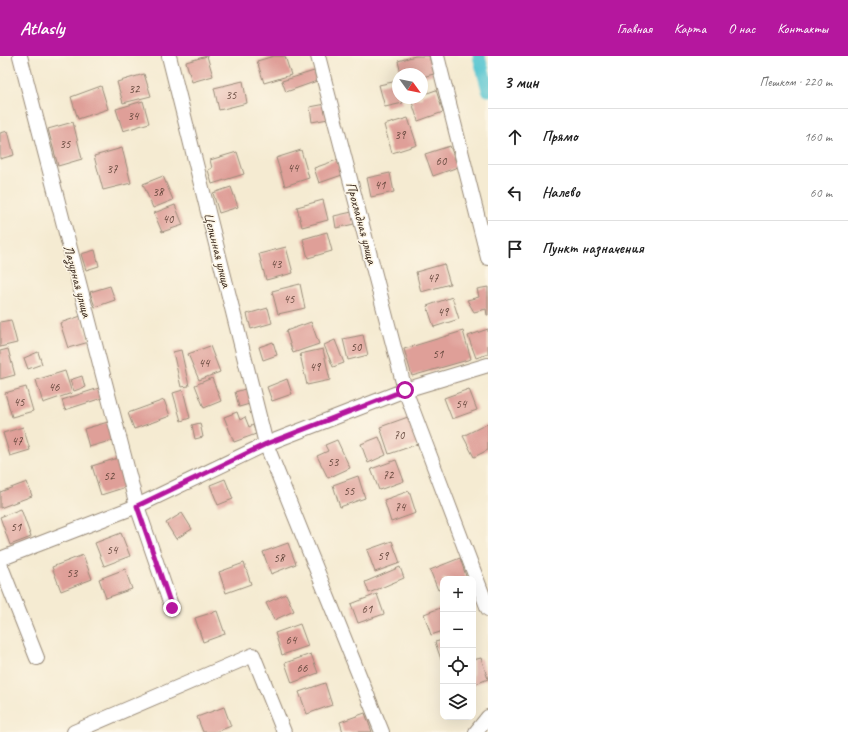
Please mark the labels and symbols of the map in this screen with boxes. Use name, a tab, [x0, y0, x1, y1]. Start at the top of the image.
north arrow	[392, 68, 428, 104]
house number: 32	[129, 81, 141, 97]
house number: 35	[226, 87, 237, 103]
house number: 34	[128, 108, 140, 124]
house number: 39	[395, 127, 407, 143]
house number: 35	[60, 136, 71, 152]
house number: 60	[436, 153, 448, 169]
house number: 44	[288, 160, 300, 176]
house number: 37	[107, 161, 118, 177]
house number: 41	[375, 177, 386, 193]
street label: Прохладная улица	[342, 180, 381, 267]
house number: 38	[153, 184, 165, 200]
house number: 40	[163, 211, 175, 227]
street label: Целинная улица	[200, 211, 235, 290]
street label: Лазурная улица	[60, 243, 96, 320]
house number: 43	[271, 256, 283, 272]
house number: 47	[428, 270, 439, 286]
house number: 45	[284, 291, 295, 307]
house number: 49	[438, 304, 450, 320]
house number: 50	[351, 339, 363, 355]
house number: 51	[433, 346, 444, 362]
house number: 44	[199, 355, 211, 371]
house number: 49	[310, 359, 322, 375]
house number: 46	[49, 379, 60, 395]
route start	[396, 381, 414, 399]
house number: 45	[14, 394, 25, 410]
house number: 54	[456, 396, 468, 412]
house number: 70	[394, 427, 406, 443]
house number: 47	[12, 433, 23, 449]
house number: 53	[328, 454, 340, 470]
house number: 72	[383, 467, 395, 483]
house number: 52	[104, 468, 116, 484]
house number: 55	[344, 483, 355, 499]
house number: 74	[395, 499, 407, 515]
house number: 51	[11, 519, 22, 535]
house number: 54	[107, 542, 119, 558]
house number: 59	[378, 548, 390, 564]
house number: 58	[274, 550, 286, 566]
house number: 53	[67, 565, 79, 581]
route end	[163, 599, 181, 617]
house number: 61	[362, 601, 373, 617]
house number: 64	[286, 632, 298, 648]
house number: 66	[297, 660, 308, 676]

